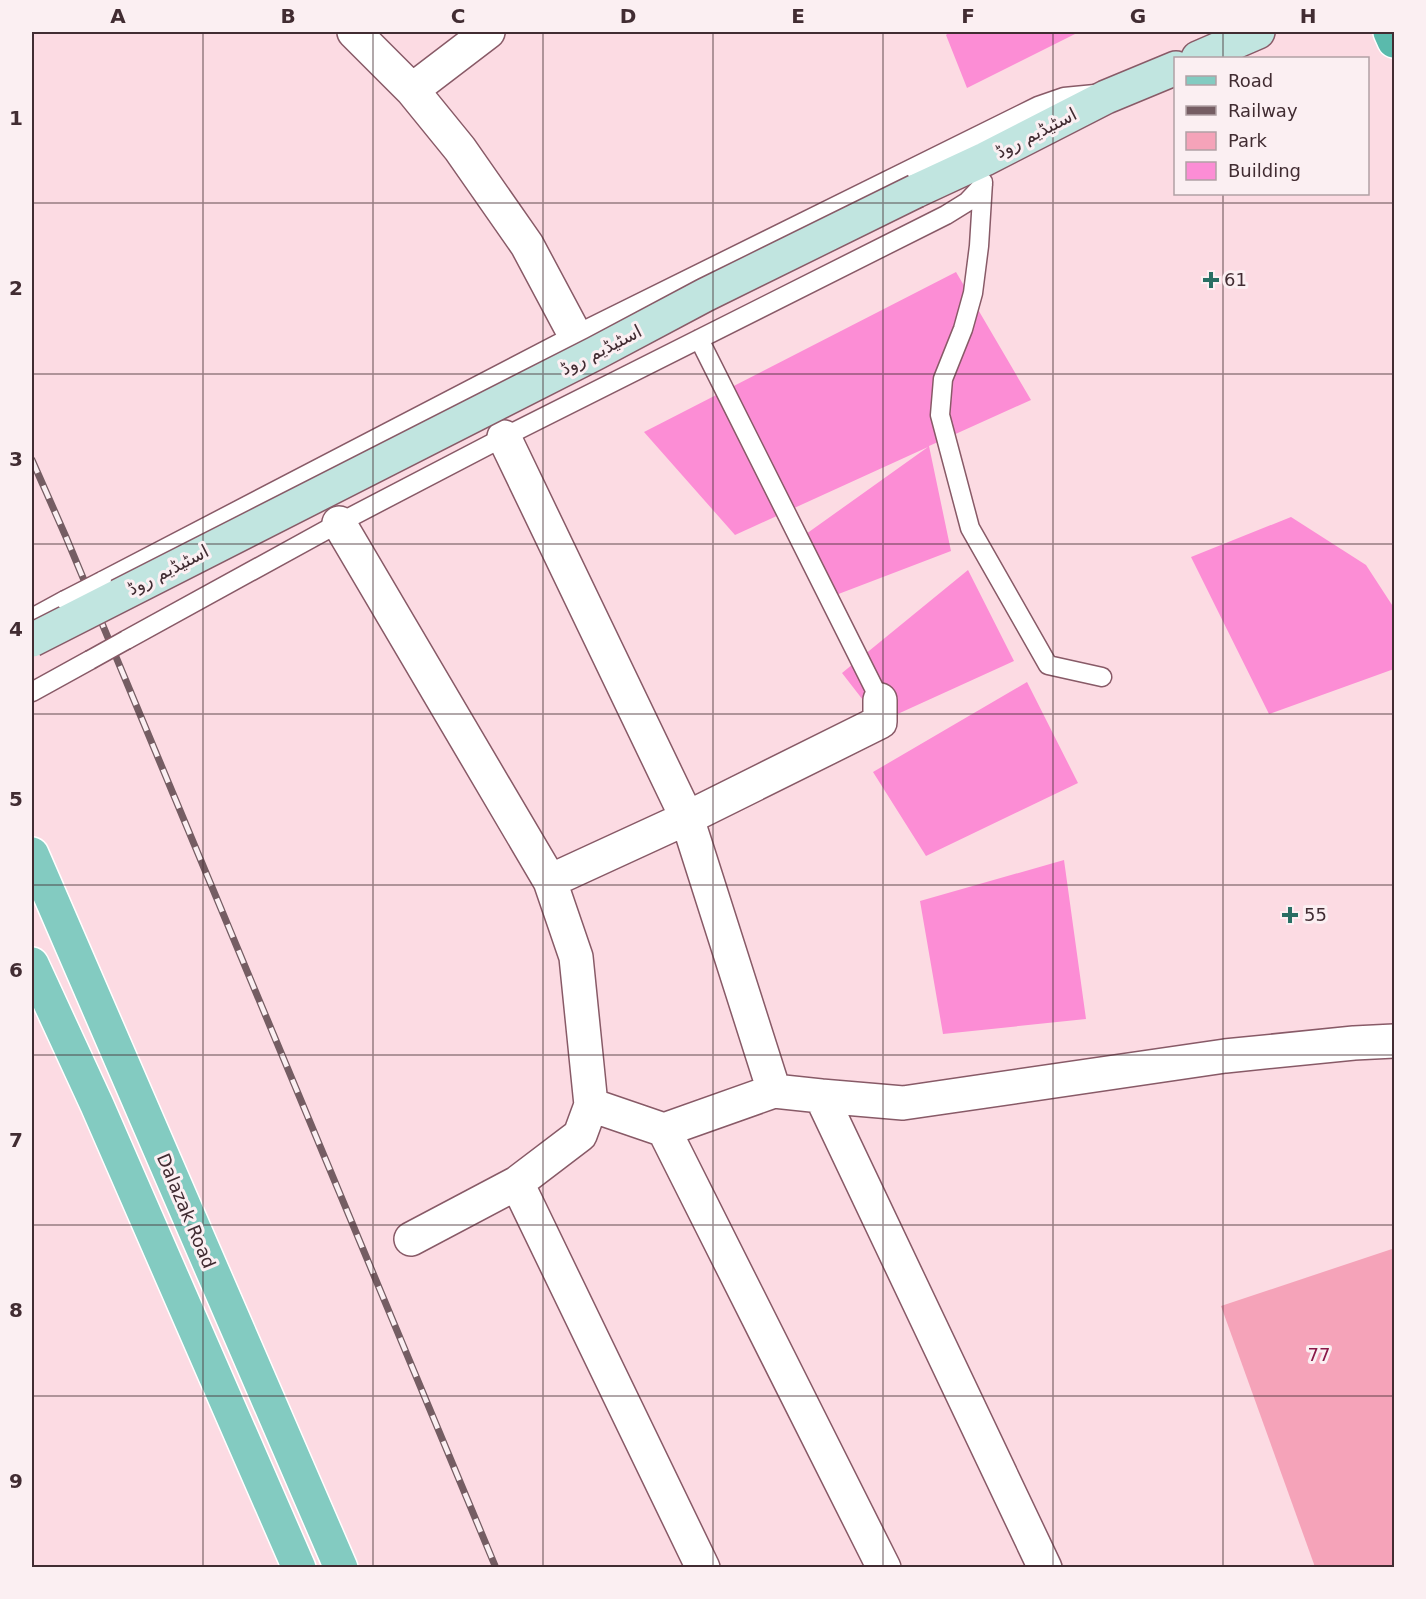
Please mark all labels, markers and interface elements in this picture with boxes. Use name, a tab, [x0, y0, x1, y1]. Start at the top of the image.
text: A	[110, 4, 126, 28]
text: B	[280, 4, 296, 28]
text: C	[451, 4, 465, 28]
text: D	[620, 4, 636, 28]
text: E	[791, 4, 805, 28]
text: F	[961, 4, 975, 28]
text: G	[1130, 4, 1146, 28]
text: H	[1300, 4, 1316, 28]
legend	[1174, 57, 1369, 195]
text: Road	[1228, 70, 1273, 91]
text: Railway	[1228, 100, 1298, 121]
street label: اسٹیڈیم روڈ	[992, 103, 1080, 163]
text: 1	[9, 106, 23, 130]
text: Park	[1228, 130, 1267, 151]
text: Building	[1228, 160, 1301, 181]
place label: 61	[1224, 269, 1247, 290]
marker: 61	[1202, 271, 1220, 289]
text: 2	[9, 276, 23, 300]
street label: اسٹیڈیم روڈ	[557, 320, 645, 380]
text: 3	[9, 447, 23, 471]
street label: اسٹیڈیم روڈ	[124, 540, 212, 600]
text: 4	[9, 617, 23, 641]
text: 5	[9, 787, 23, 811]
place label: 55	[1304, 904, 1327, 925]
marker: 55	[1281, 906, 1299, 924]
text: 6	[9, 958, 23, 982]
text: 7	[9, 1128, 23, 1152]
street label: Dalazak Road	[153, 1150, 220, 1271]
text: 8	[9, 1298, 23, 1322]
park label: 77	[1308, 1344, 1330, 1365]
text: 9	[9, 1469, 23, 1493]

